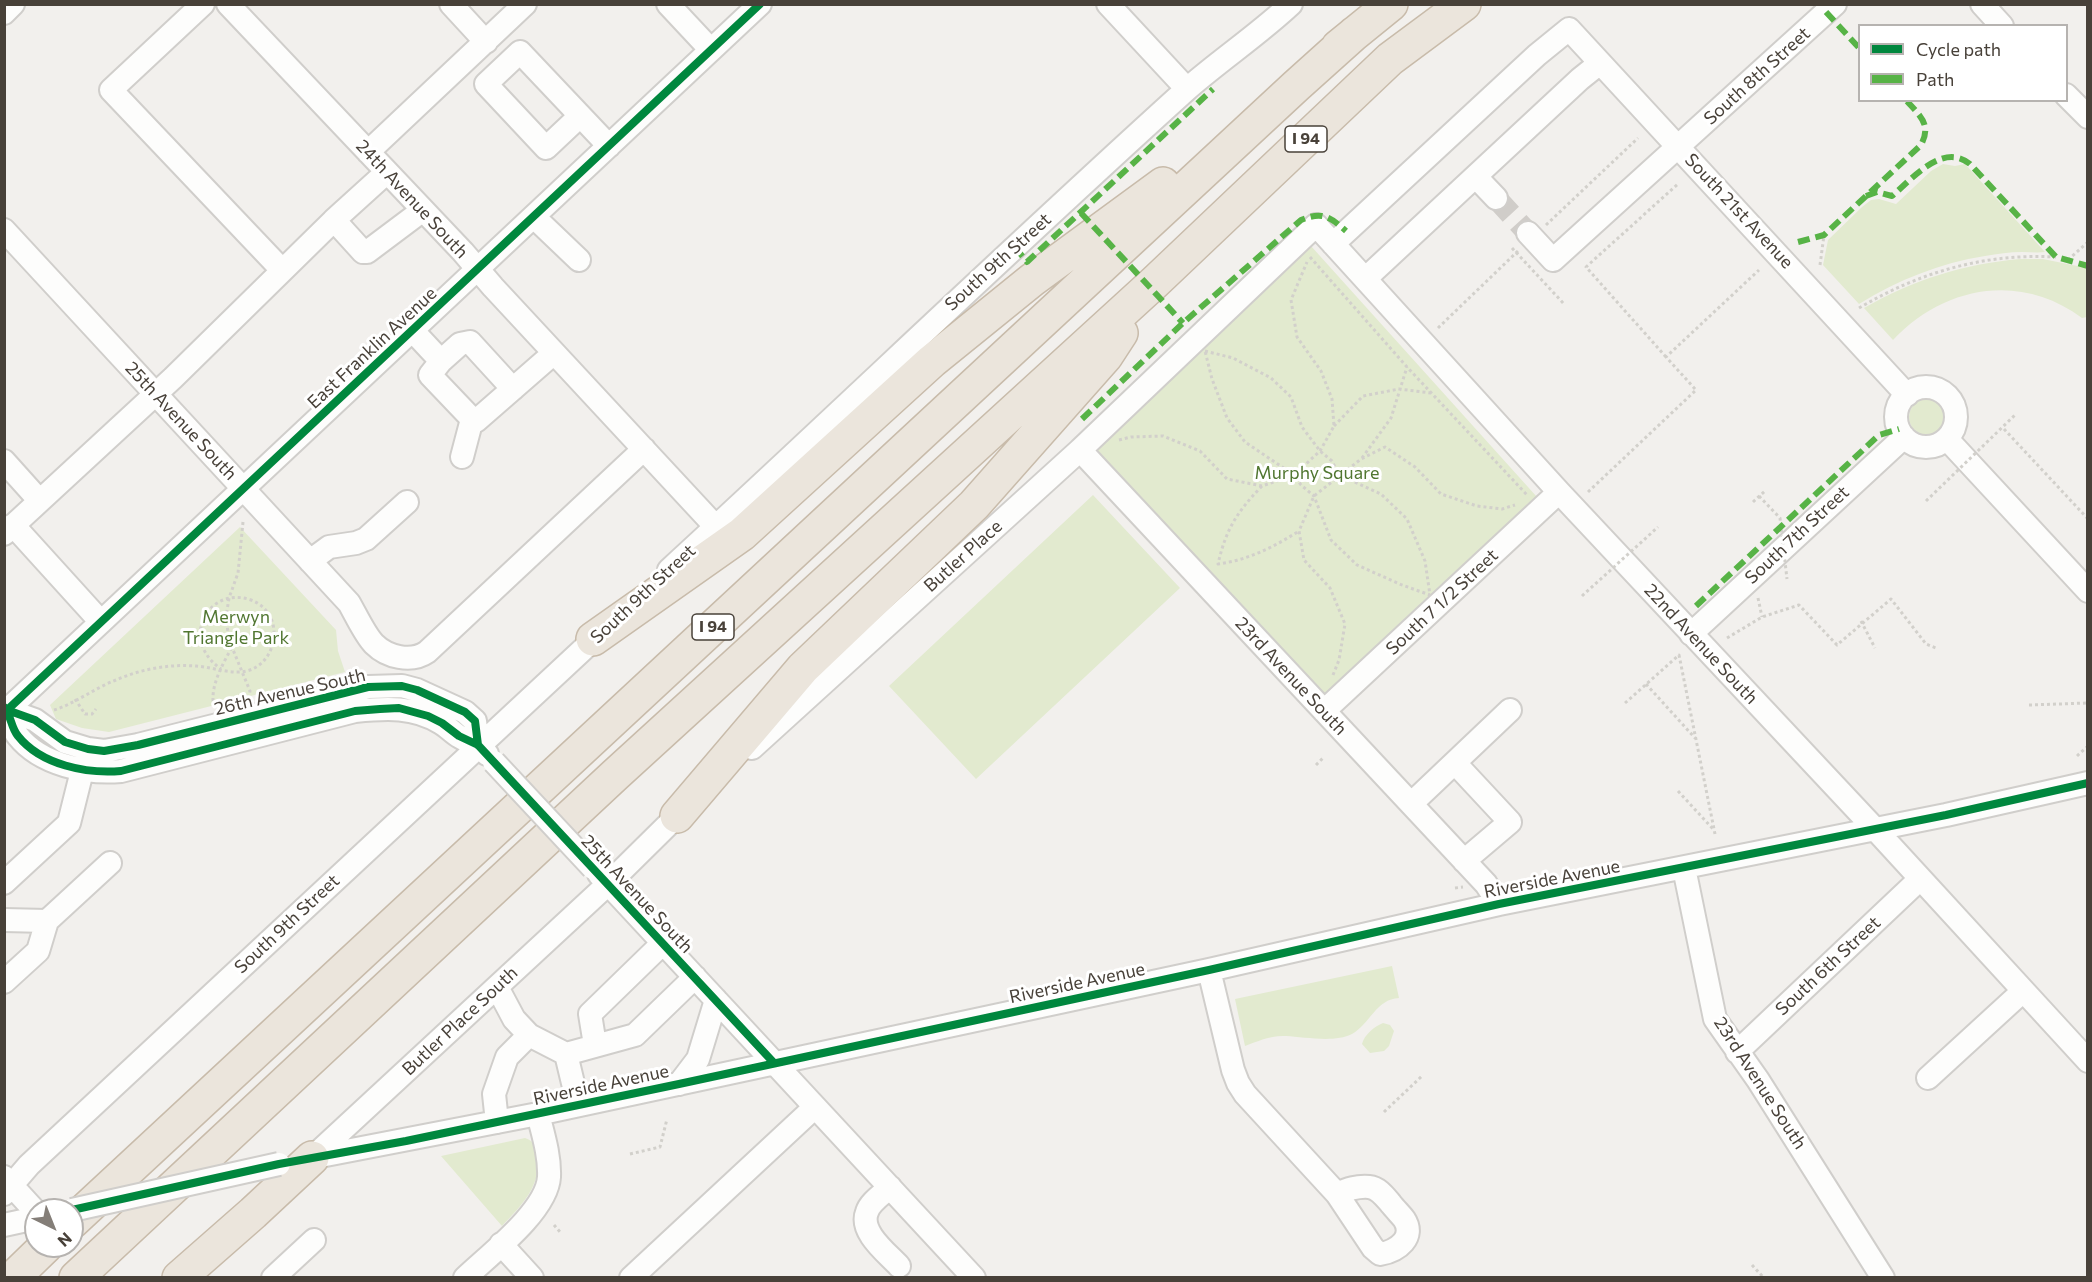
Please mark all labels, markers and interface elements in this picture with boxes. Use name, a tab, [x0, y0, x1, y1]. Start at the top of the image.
street label: South 8th Street	[1699, 23, 1815, 129]
legend	[1858, 24, 2068, 102]
text: Cycle path	[1916, 38, 2001, 60]
text: Path	[1916, 68, 1954, 90]
road number: I 94	[1285, 126, 1327, 152]
street label: 24th Avenue South	[352, 135, 472, 263]
street label: South 21st Avenue	[1680, 149, 1798, 273]
street label: South 9th Street	[940, 209, 1056, 315]
street label: East Franklin Avenue	[303, 283, 441, 413]
street label: 25th Avenue South	[121, 357, 241, 485]
park label: Murphy Square	[1255, 462, 1379, 484]
street label: South 7th Street	[1741, 481, 1853, 589]
street label: Butler Place	[920, 515, 1006, 597]
street label: South 9th Street	[586, 540, 700, 648]
street label: South 7 1/2 Street	[1381, 544, 1503, 660]
street label: 22nd Avenue South	[1640, 579, 1762, 709]
park label: Merwyn Triangle Park	[183, 606, 289, 648]
street label: 23rd Avenue South	[1231, 613, 1351, 739]
road number: I 94	[692, 614, 734, 640]
street label: 26th Avenue South	[212, 664, 368, 720]
street label: 25th Avenue South	[577, 830, 697, 958]
street label: Riverside Avenue	[1482, 855, 1622, 903]
street label: South 9th Street	[230, 870, 344, 978]
street label: South 6th Street	[1771, 912, 1885, 1020]
street label: Riverside Avenue	[1007, 958, 1147, 1008]
street label: Butler Place South	[398, 962, 522, 1080]
street label: 23rd Avenue South	[1709, 1013, 1811, 1153]
street label: Riverside Avenue	[531, 1060, 671, 1110]
north arrow	[24, 1198, 84, 1258]
text: N	[54, 1229, 76, 1251]

